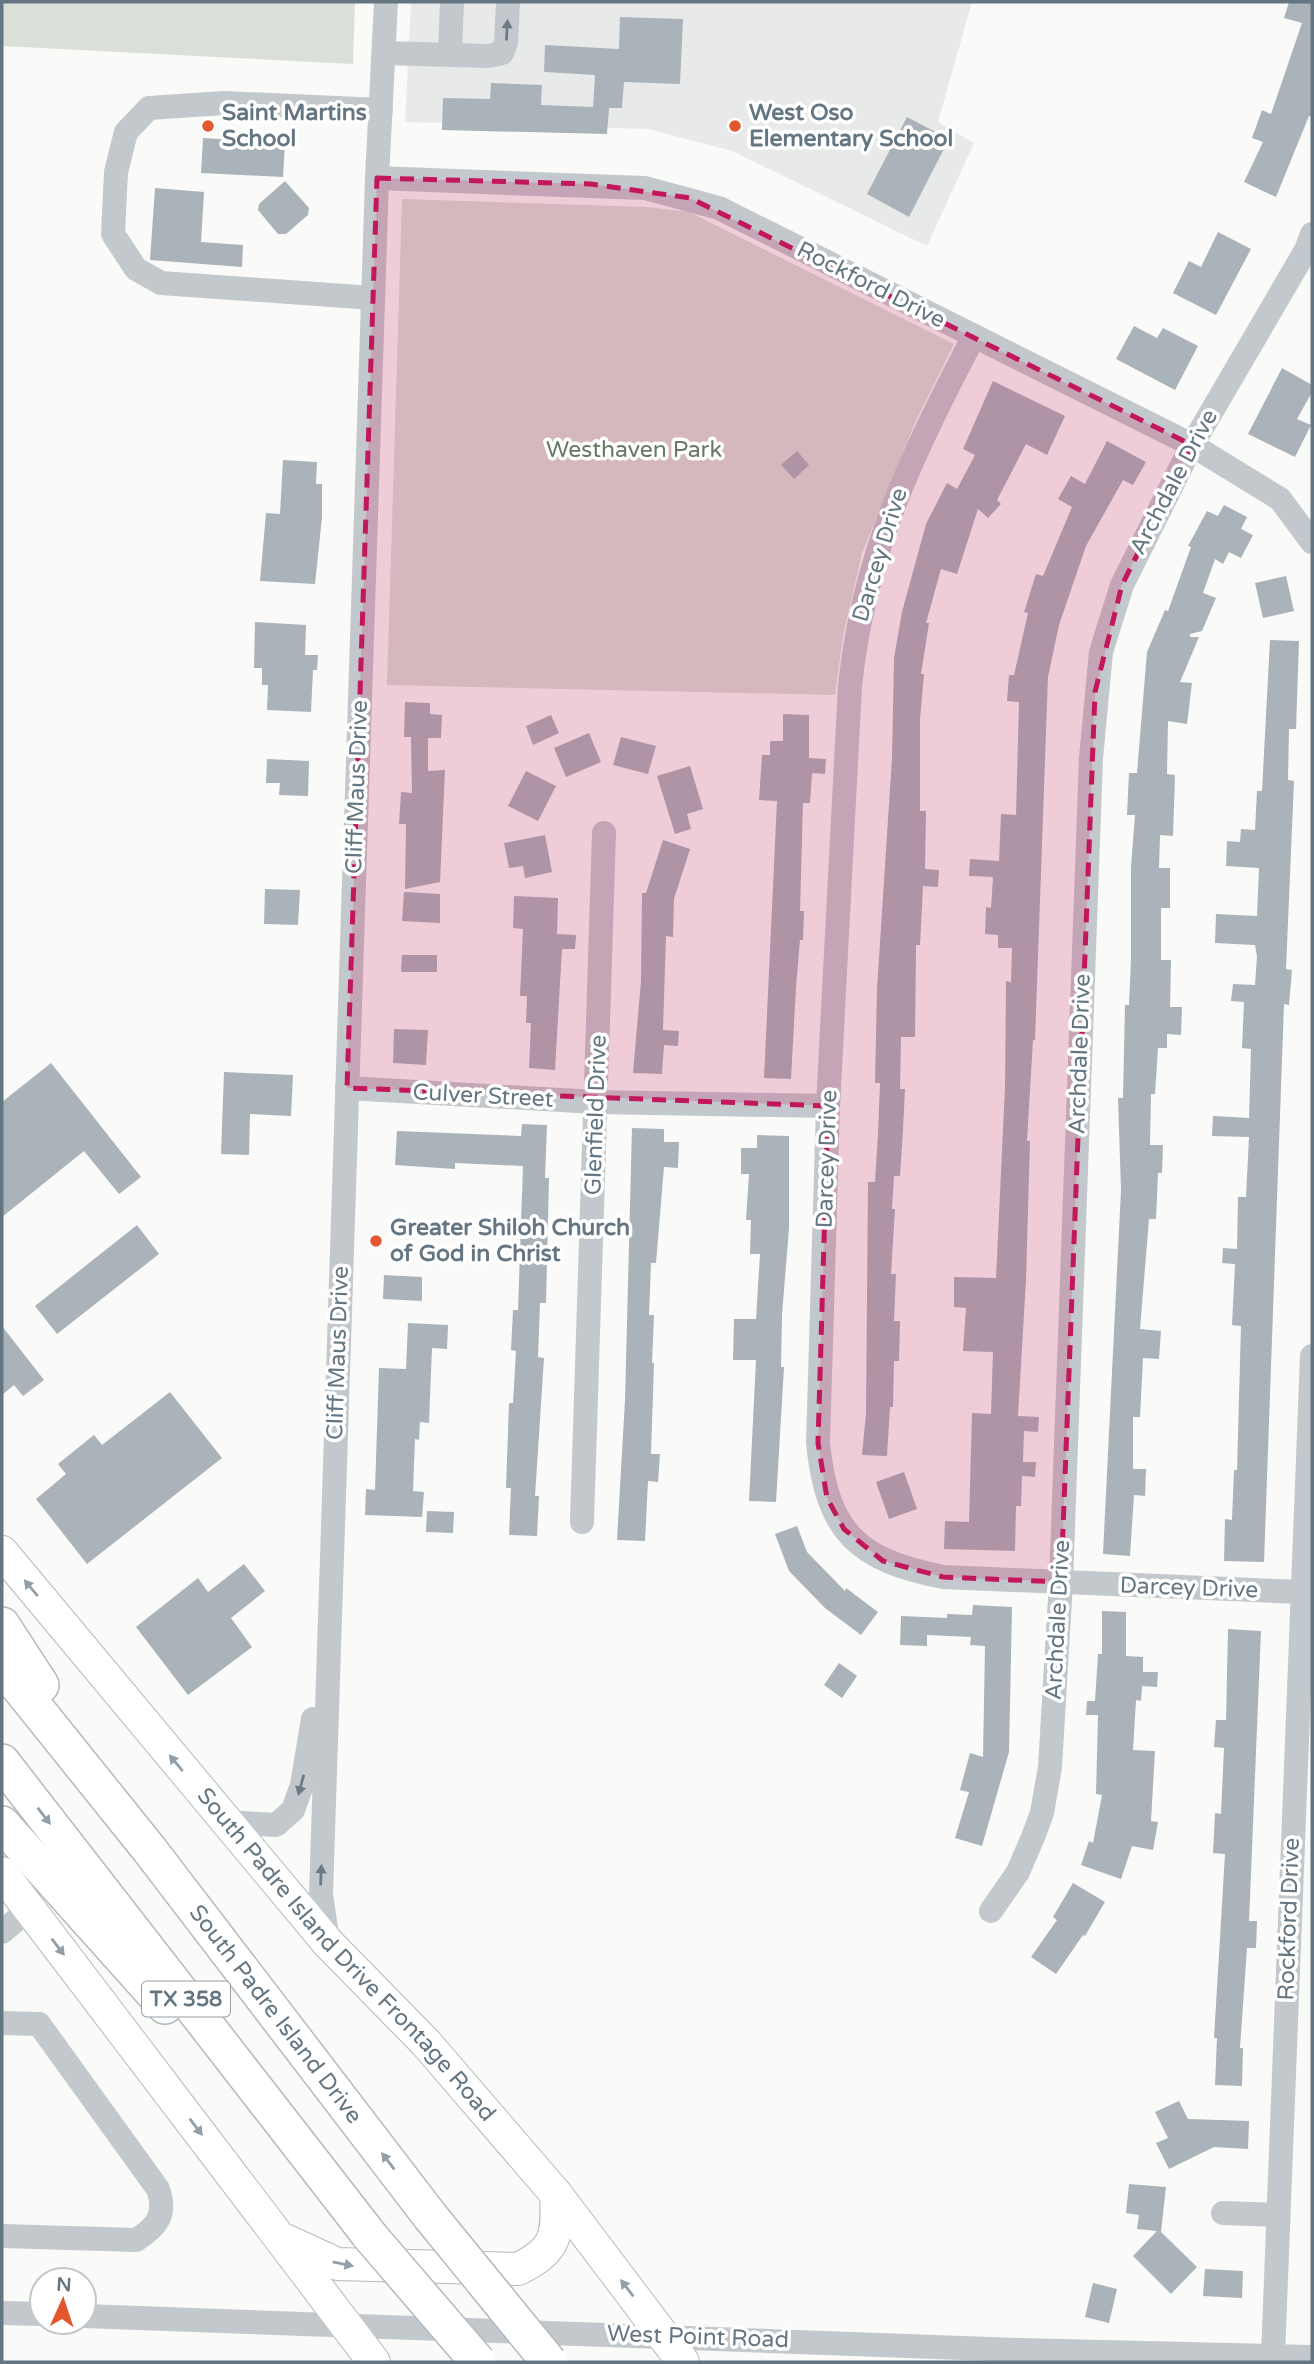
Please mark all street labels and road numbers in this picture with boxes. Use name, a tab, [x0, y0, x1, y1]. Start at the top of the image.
street label: Rockford Drive	[792, 236, 950, 334]
street label: Archdale Drive	[1124, 405, 1224, 559]
street label: Darcey Drive	[846, 485, 914, 625]
street label: Cliff Maus Drive	[340, 700, 374, 874]
street label: Archdale Drive	[1063, 973, 1097, 1135]
street label: Glenfield Drive	[579, 1034, 613, 1196]
street label: Culver Street	[412, 1078, 554, 1114]
street label: Darcey Drive	[811, 1089, 843, 1229]
street label: Cliff Maus Drive	[321, 1266, 355, 1440]
street label: Archdale Drive	[1040, 1539, 1076, 1701]
street label: Darcey Drive	[1119, 1572, 1259, 1604]
street label: South Padre Island Drive Frontage Road	[189, 1784, 501, 2126]
street label: Rockford Drive	[1272, 1837, 1306, 2001]
street label: South Padre Island Drive	[184, 1899, 368, 2129]
road number: TX 358	[142, 1982, 230, 2016]
street label: West Point Road	[607, 2320, 789, 2354]

